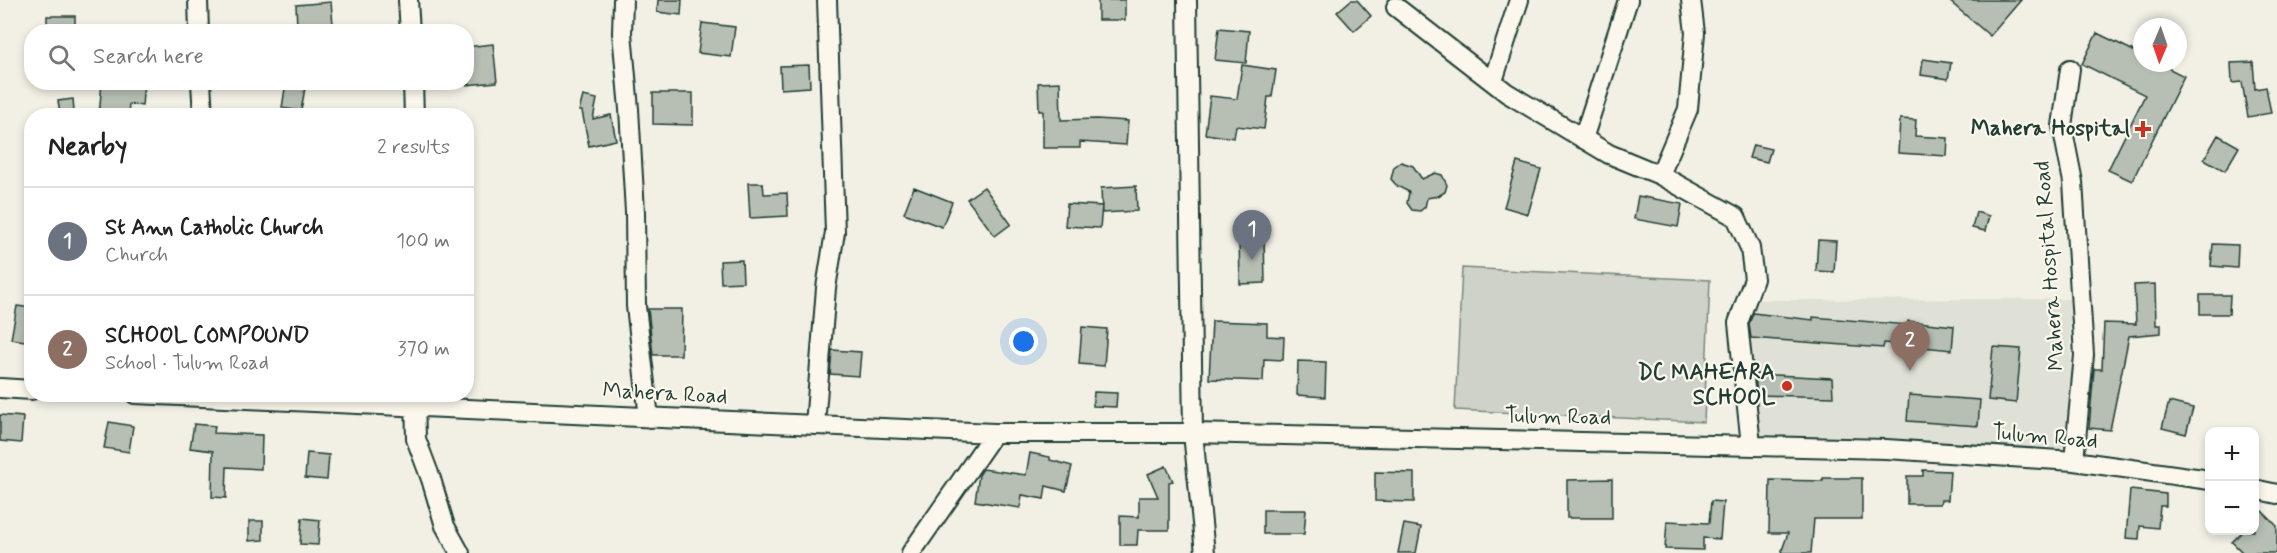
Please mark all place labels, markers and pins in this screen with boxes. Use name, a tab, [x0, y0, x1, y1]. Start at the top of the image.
place label: Mahera Hospital	[1971, 115, 2131, 143]
marker: Mahera Hospital	[2134, 120, 2152, 138]
pin: 1	[1232, 210, 1272, 260]
pin: 2	[1890, 322, 1930, 371]
place label: DC MAHEARA SCHOOL	[1638, 359, 1775, 412]
marker: DC MAHEARA SCHOOL	[1780, 379, 1794, 393]

